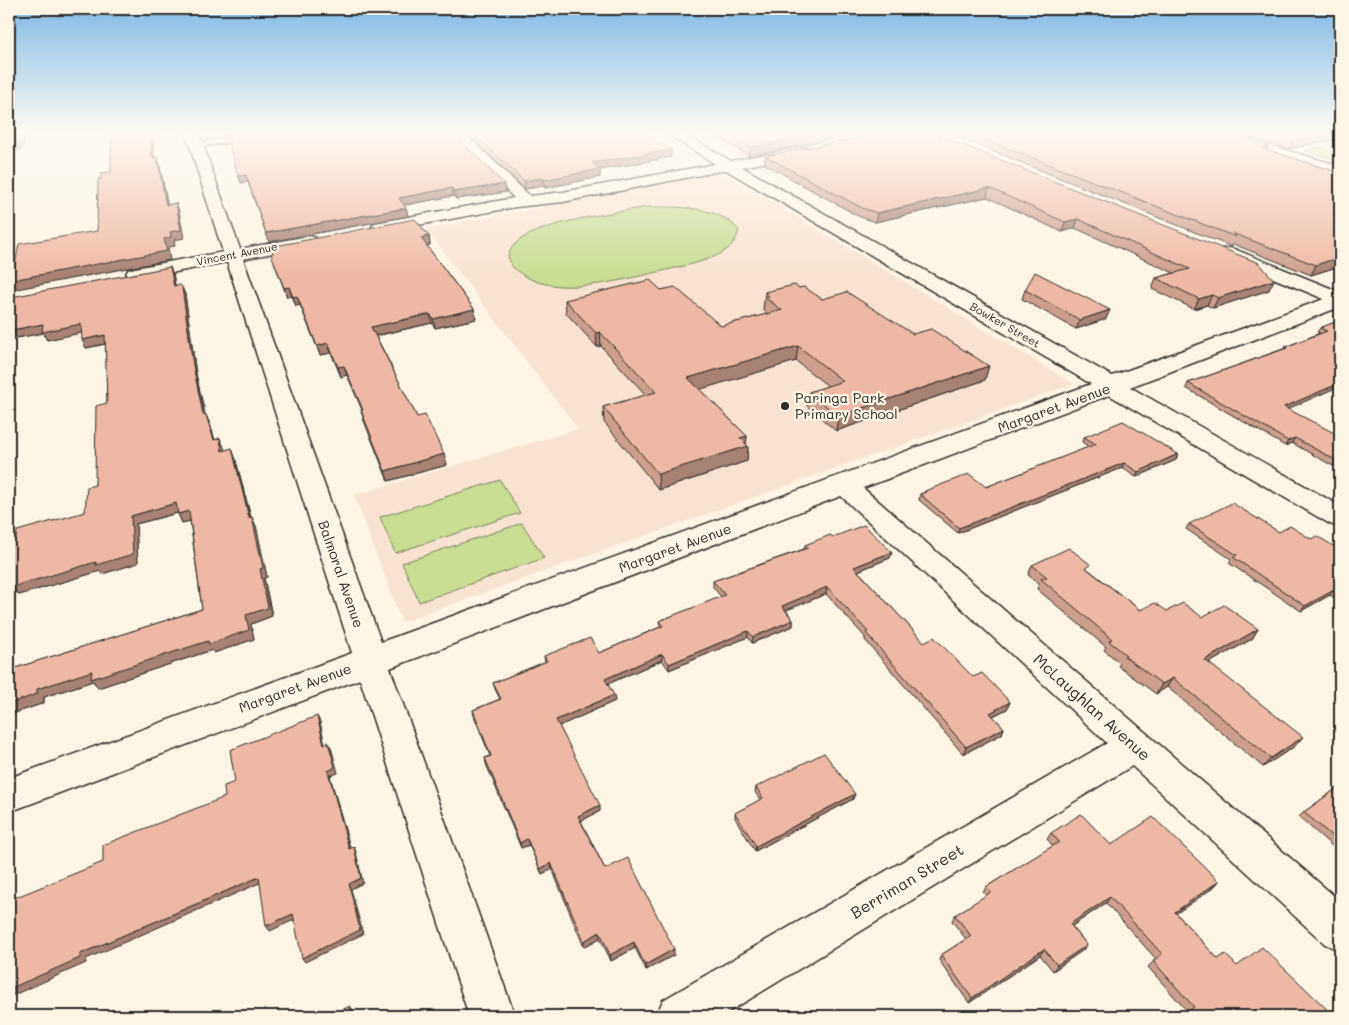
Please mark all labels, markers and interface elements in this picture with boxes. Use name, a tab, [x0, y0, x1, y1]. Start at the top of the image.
street label: Vincent Avenue	[195, 238, 279, 269]
street label: Bowker Street	[967, 298, 1043, 351]
street label: Margaret Avenue	[995, 378, 1113, 437]
place label: Paringa Park Primary School	[795, 388, 898, 423]
marker: Paringa Park Primary School	[779, 400, 791, 412]
street label: Balmoral Avenue	[314, 518, 369, 630]
street label: Margaret Avenue	[616, 518, 734, 577]
street label: McLaughlan Avenue	[1029, 648, 1155, 765]
street label: Margaret Avenue	[236, 658, 354, 717]
street label: Berriman Street	[846, 838, 967, 923]

